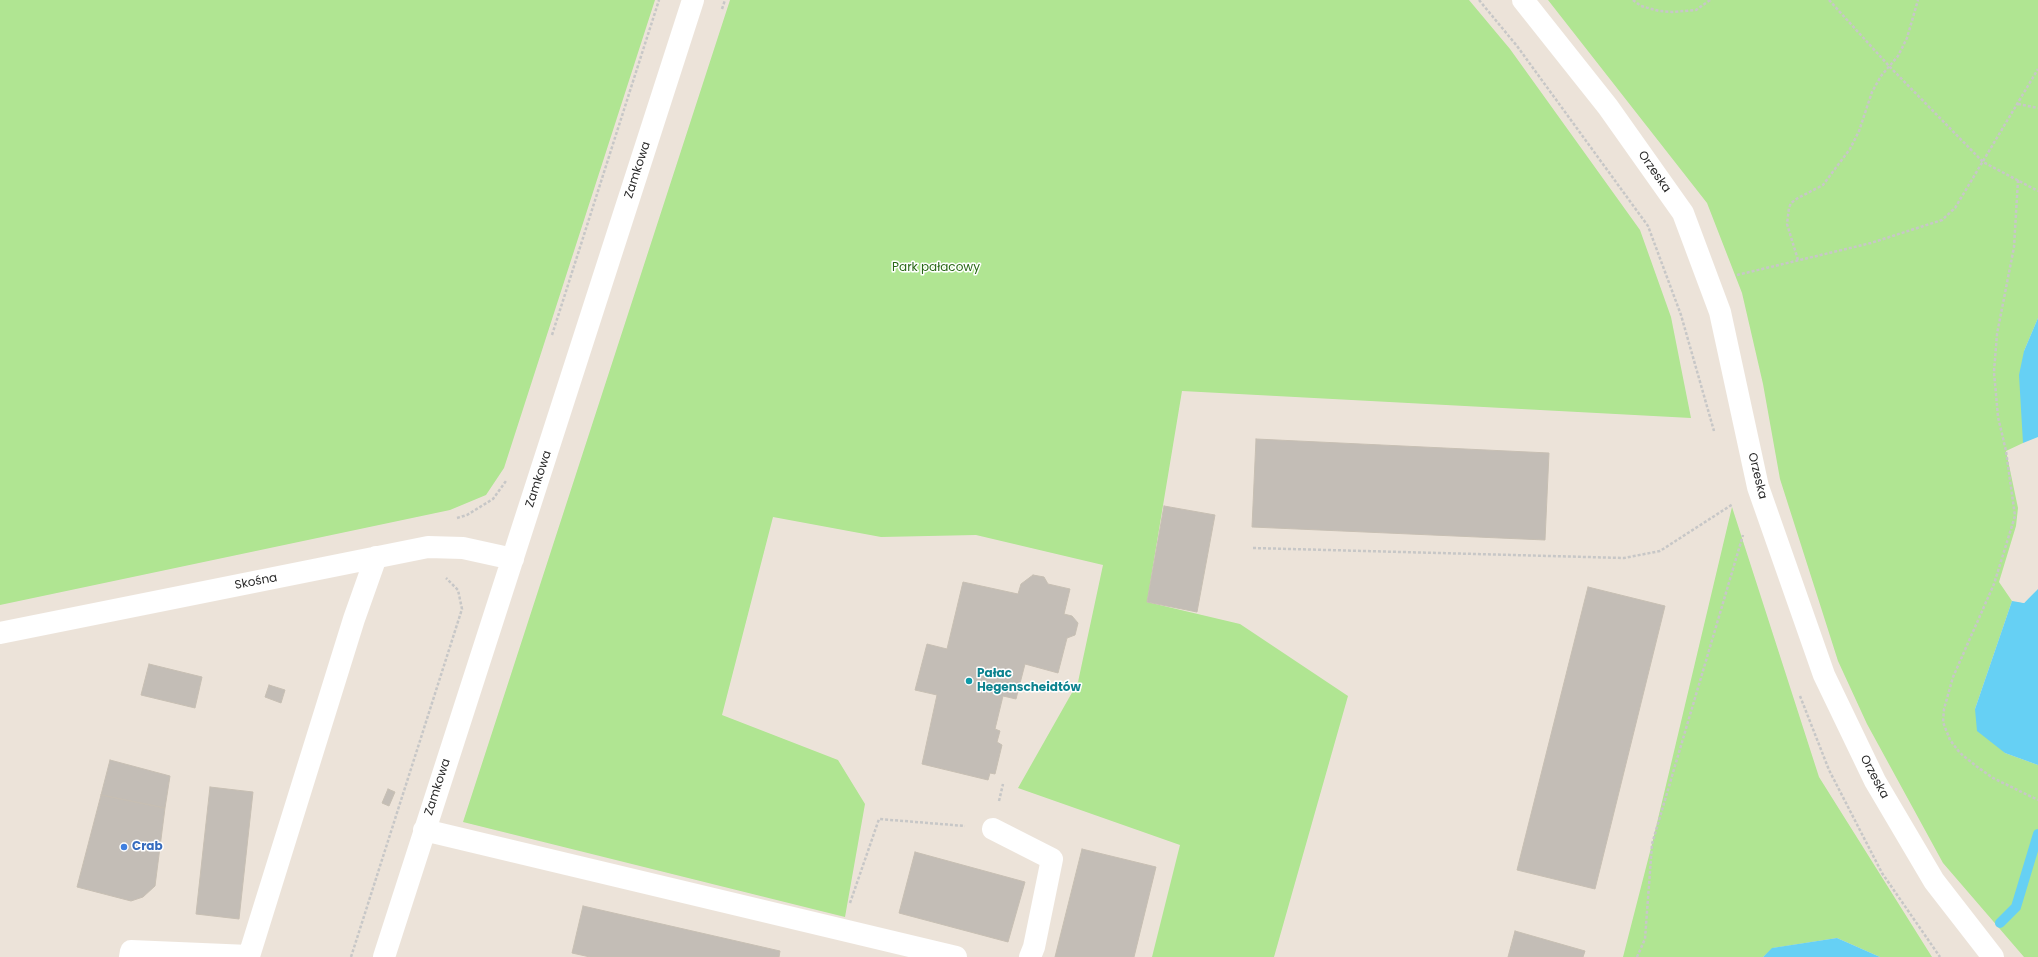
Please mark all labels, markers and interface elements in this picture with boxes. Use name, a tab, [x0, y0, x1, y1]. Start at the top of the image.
street label: Zamkowa	[622, 140, 654, 200]
street label: Orzeska	[1635, 148, 1673, 196]
park label: Park pałacowy	[892, 261, 980, 275]
street label: Zamkowa	[523, 449, 555, 509]
street label: Orzeska	[1744, 451, 1770, 501]
street label: Skośna	[234, 571, 278, 593]
place label: Pałac Hegenscheidtów	[977, 667, 1081, 695]
marker: Pałac Hegenscheidtów	[964, 676, 974, 686]
street label: Orzeska	[1857, 753, 1891, 801]
street label: Zamkowa	[422, 757, 454, 817]
place label: Crab	[132, 840, 163, 854]
marker: Crab	[119, 842, 129, 852]

